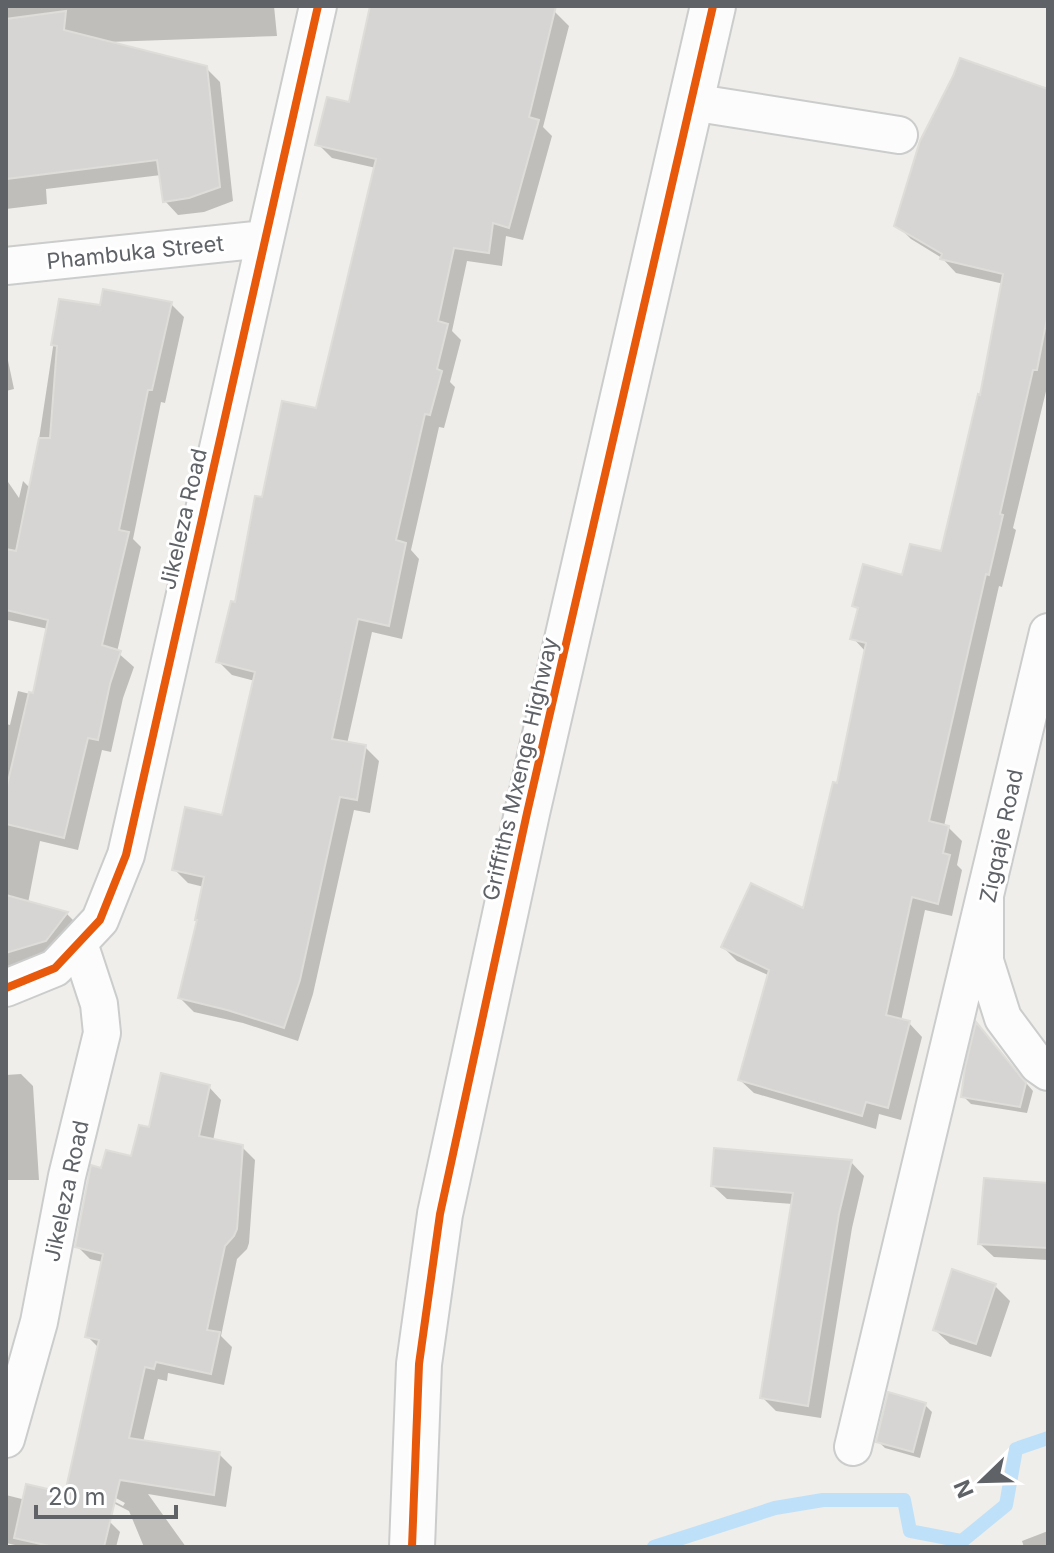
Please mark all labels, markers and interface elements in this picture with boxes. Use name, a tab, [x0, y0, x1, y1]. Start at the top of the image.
street label: Phambuka Street	[45, 230, 225, 274]
street label: Jikeleza Road	[154, 446, 212, 592]
street label: Griffiths Mxenge Highway	[477, 635, 563, 903]
street label: Zigqaje Road	[974, 767, 1028, 905]
street label: Jikeleza Road	[38, 1118, 94, 1264]
north arrow	[942, 1441, 1022, 1521]
scale bar	[36, 1469, 176, 1519]
text: N	[948, 1476, 979, 1502]
text: 20 m	[48, 1482, 106, 1511]

